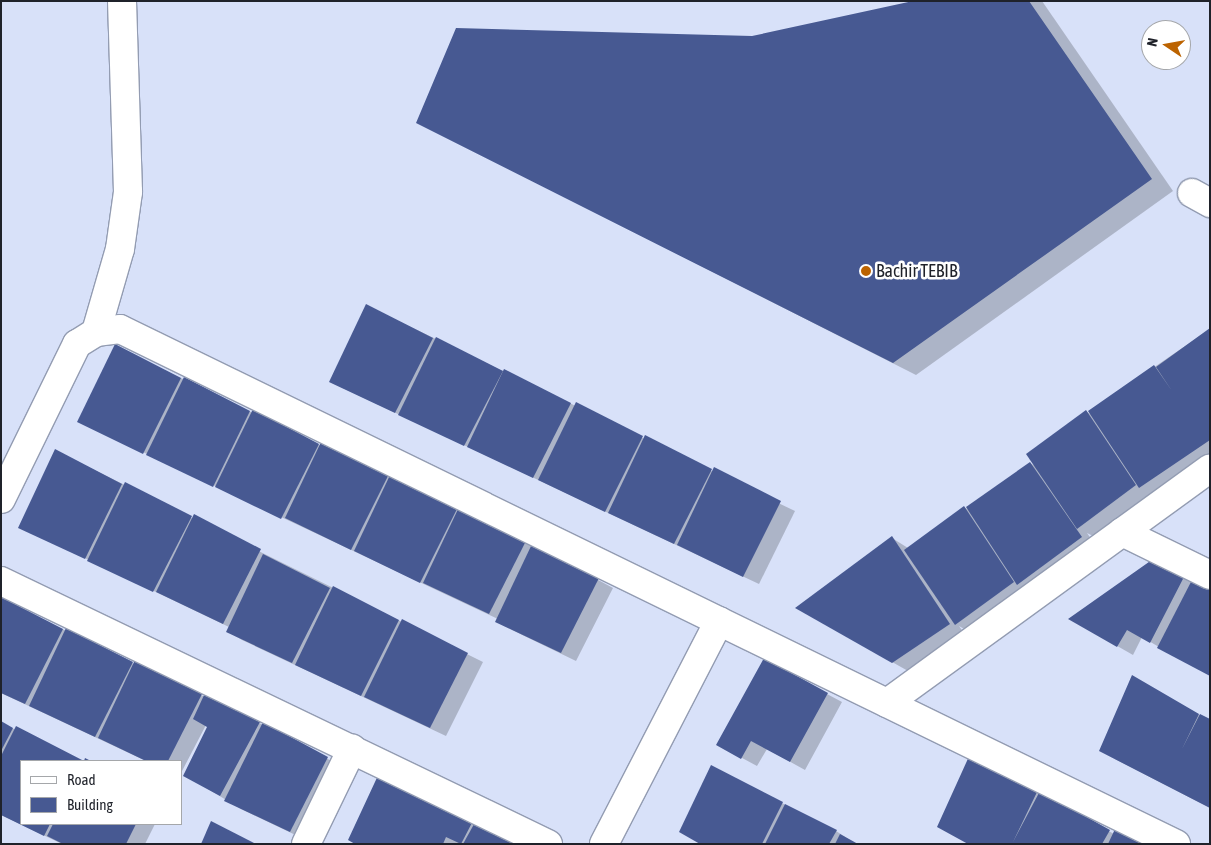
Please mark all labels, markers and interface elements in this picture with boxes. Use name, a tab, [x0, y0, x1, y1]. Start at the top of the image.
north arrow	[1141, 20, 1191, 70]
text: N	[1144, 36, 1161, 48]
place label: Bachir TEBIB	[876, 260, 957, 282]
marker: Bachir TEBIB	[860, 265, 872, 277]
legend	[20, 760, 182, 825]
text: Road	[67, 771, 96, 788]
text: Building	[67, 796, 113, 813]

